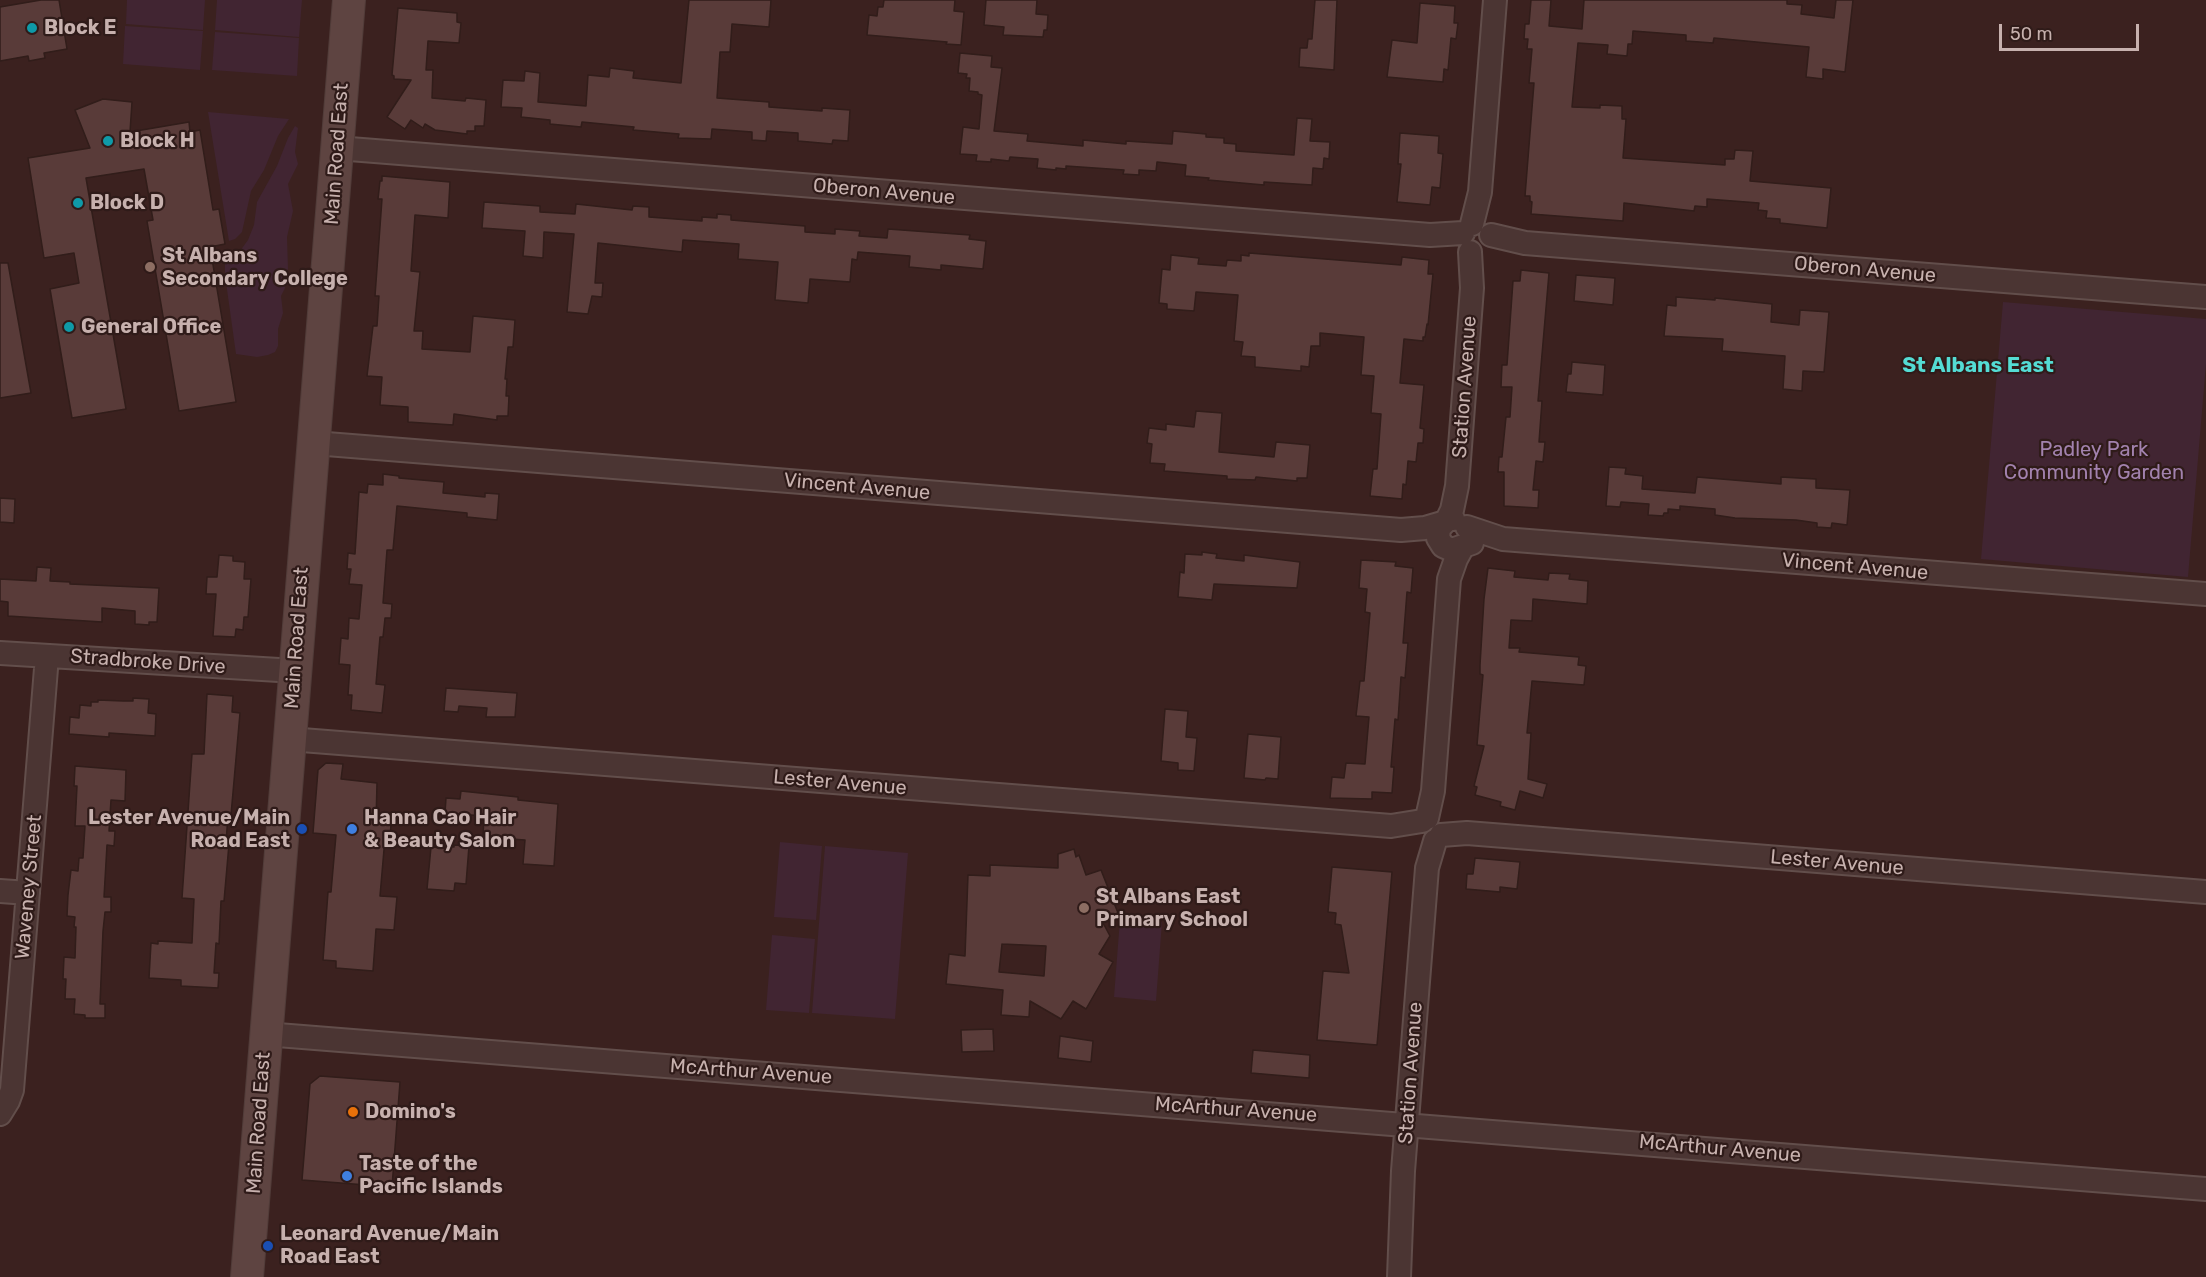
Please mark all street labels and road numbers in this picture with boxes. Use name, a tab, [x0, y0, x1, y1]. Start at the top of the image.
street label: Main Road East	[320, 82, 354, 226]
street label: Oberon Avenue	[812, 174, 956, 210]
street label: Oberon Avenue	[1793, 252, 1937, 288]
street label: Station Avenue	[1448, 315, 1482, 459]
street label: Vincent Avenue	[783, 469, 931, 505]
street label: Vincent Avenue	[1781, 549, 1929, 585]
street label: Main Road East	[280, 566, 314, 710]
street label: Stradbroke Drive	[70, 645, 226, 679]
street label: Lester Avenue	[772, 765, 908, 801]
street label: Waveney Street	[11, 814, 47, 960]
street label: Lester Avenue	[1769, 845, 1905, 881]
street label: Station Avenue	[1394, 1001, 1428, 1145]
street label: Main Road East	[242, 1051, 276, 1195]
street label: McArthur Avenue	[669, 1054, 833, 1090]
street label: McArthur Avenue	[1154, 1092, 1318, 1128]
street label: McArthur Avenue	[1638, 1130, 1802, 1168]

